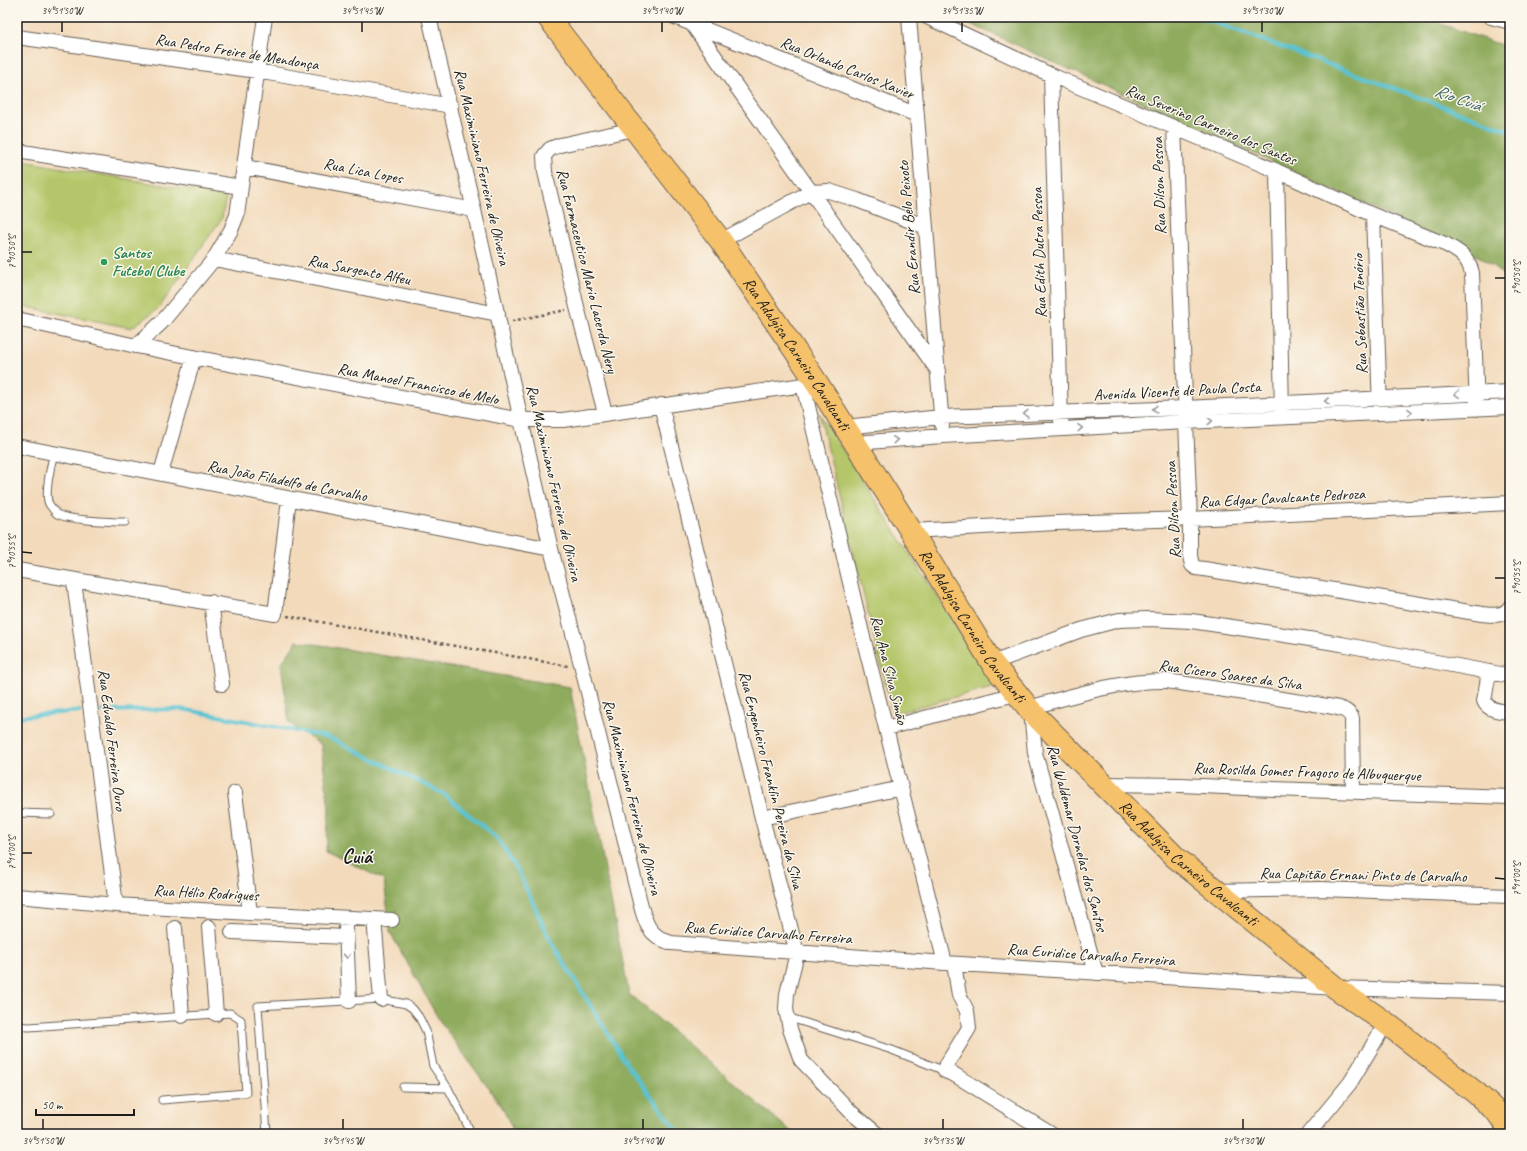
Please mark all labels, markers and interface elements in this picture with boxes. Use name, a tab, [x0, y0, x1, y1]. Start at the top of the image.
text: 34°51'50"W	[42, 4, 84, 17]
text: 34°51'45"W	[342, 4, 384, 17]
text: 34°51'40"W	[642, 4, 684, 17]
text: 34°51'35"W	[942, 4, 984, 17]
text: 34°51'30"W	[1242, 4, 1284, 17]
street label: Rua Pedro Freire de Mendonça	[154, 29, 321, 75]
street label: Rua Orlando Carlos Xavier	[777, 32, 918, 104]
street label: Rua Maximiniano Ferreira de Oliveira	[450, 67, 515, 269]
street label: Rua Severino Carneiro dos Santos	[1123, 80, 1301, 171]
water label: Rio Cuiá	[1432, 80, 1488, 118]
street label: Rua Dilson Pessoa	[1147, 136, 1171, 235]
street label: Rua Lica Lopes	[322, 154, 406, 189]
street label: Rua Erandir Belo Peixoto	[893, 159, 925, 296]
street label: Rua Farmaceutico Mario Lacerda Nery	[552, 167, 622, 377]
street label: Rua Edith Dutra Pessoa	[1027, 186, 1051, 319]
text: 7°10'50"S	[5, 233, 18, 269]
place label: Santos Futebol Clube	[112, 243, 186, 281]
street label: Rua Sargento Alfeu	[306, 250, 413, 290]
street label: Rua Sebastião Tenório	[1348, 251, 1372, 374]
marker: Santos Futebol Clube	[99, 257, 109, 267]
text: 7°10'50"S	[1510, 259, 1523, 295]
street label: Rua Adalgisa Carneiro Cavalcanti	[739, 274, 856, 436]
street label: Rua Manoel Francisco de Melo	[336, 359, 502, 410]
street label: Avenida Vicente de Paula Costa	[1093, 377, 1262, 405]
street label: Rua Maximiniano Ferreira de Oliveira	[522, 383, 587, 585]
one-way arrow	[1454, 389, 1460, 398]
one-way arrow	[1324, 397, 1330, 405]
one-way arrow	[1152, 405, 1158, 413]
one-way arrow	[1407, 407, 1413, 416]
one-way arrow	[1023, 410, 1029, 418]
one-way arrow	[1207, 417, 1213, 425]
one-way arrow	[1077, 424, 1083, 433]
one-way arrow	[892, 436, 898, 445]
street label: Rua João Filadelfo de Carvalho	[205, 456, 370, 507]
street label: Rua Dilson Pessoa	[1160, 460, 1186, 559]
street label: Rua Edgar Cavalcante Pedroza	[1199, 484, 1366, 512]
text: 7°10'55"S	[5, 533, 18, 569]
street label: Rua Adalgisa Carneiro Cavalcanti	[915, 546, 1031, 708]
text: 7°10'55"S	[1510, 559, 1523, 595]
street label: Rua Ana Silva Simão	[866, 613, 913, 728]
street label: Rua Cícero Soares da Silva	[1157, 655, 1304, 695]
street label: Rua Edvaldo Ferreira Ouro	[93, 668, 131, 813]
street label: Rua Engenheiro Franklin Pereira da Silva	[734, 669, 808, 892]
street label: Rua Maximiniano Ferreira de Oliveira	[598, 697, 666, 898]
street label: Rua Waldemar Dornelas dos Santos	[1042, 742, 1112, 935]
street label: Rua Rosilda Gomes Fragoso de Albuquerque	[1193, 758, 1423, 786]
street label: Rua Adalgisa Carneiro Cavalcanti	[1115, 796, 1264, 932]
text: 7°11'00"S	[5, 834, 18, 870]
district label: Cuiá	[342, 844, 374, 869]
text: 7°11'00"S	[1510, 860, 1523, 896]
street label: Rua Capitão Ernani Pinto de Carvalho	[1259, 863, 1468, 887]
street label: Rua Hélio Rodrigues	[153, 880, 261, 906]
street label: Rua Euridice Carvalho Ferreira	[683, 917, 854, 949]
street label: Rua Euridice Carvalho Ferreira	[1006, 939, 1177, 971]
one-way arrow	[343, 953, 351, 959]
scale bar	[36, 1091, 134, 1117]
text: 50 m	[42, 1097, 64, 1113]
text: 34°51'50"W	[23, 1134, 65, 1147]
text: 34°51'45"W	[323, 1134, 365, 1147]
text: 34°51'40"W	[623, 1134, 665, 1147]
text: 34°51'35"W	[923, 1134, 965, 1147]
text: 34°51'30"W	[1223, 1134, 1265, 1147]

